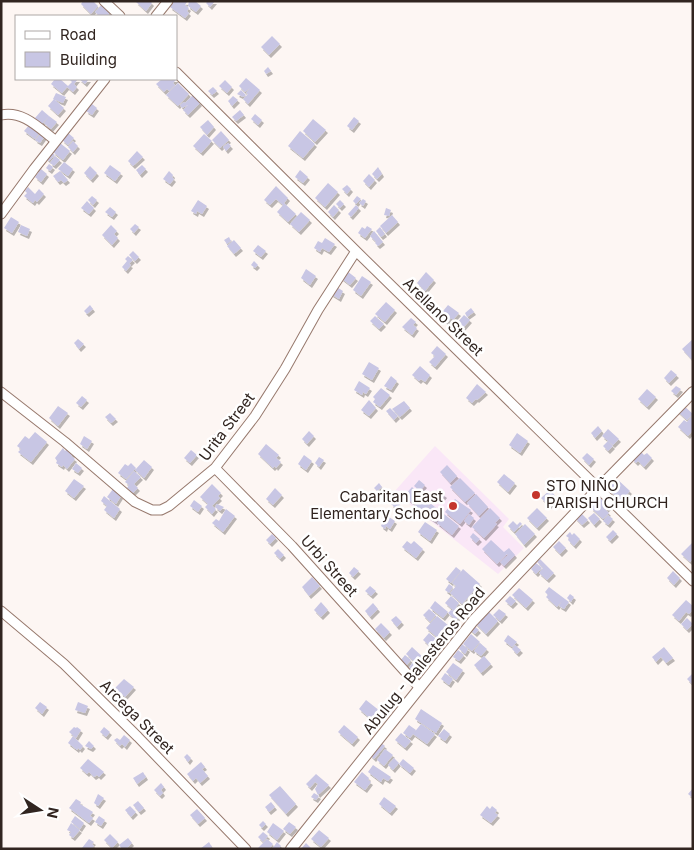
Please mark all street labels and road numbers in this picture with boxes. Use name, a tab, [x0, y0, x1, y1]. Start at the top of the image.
street label: Arellano Street	[399, 273, 488, 360]
street label: Urita Street	[195, 389, 259, 465]
street label: Urbi Street	[297, 531, 362, 600]
street label: Abulug - Ballesteros Road	[358, 583, 489, 738]
street label: Arcega Street	[96, 676, 179, 758]

